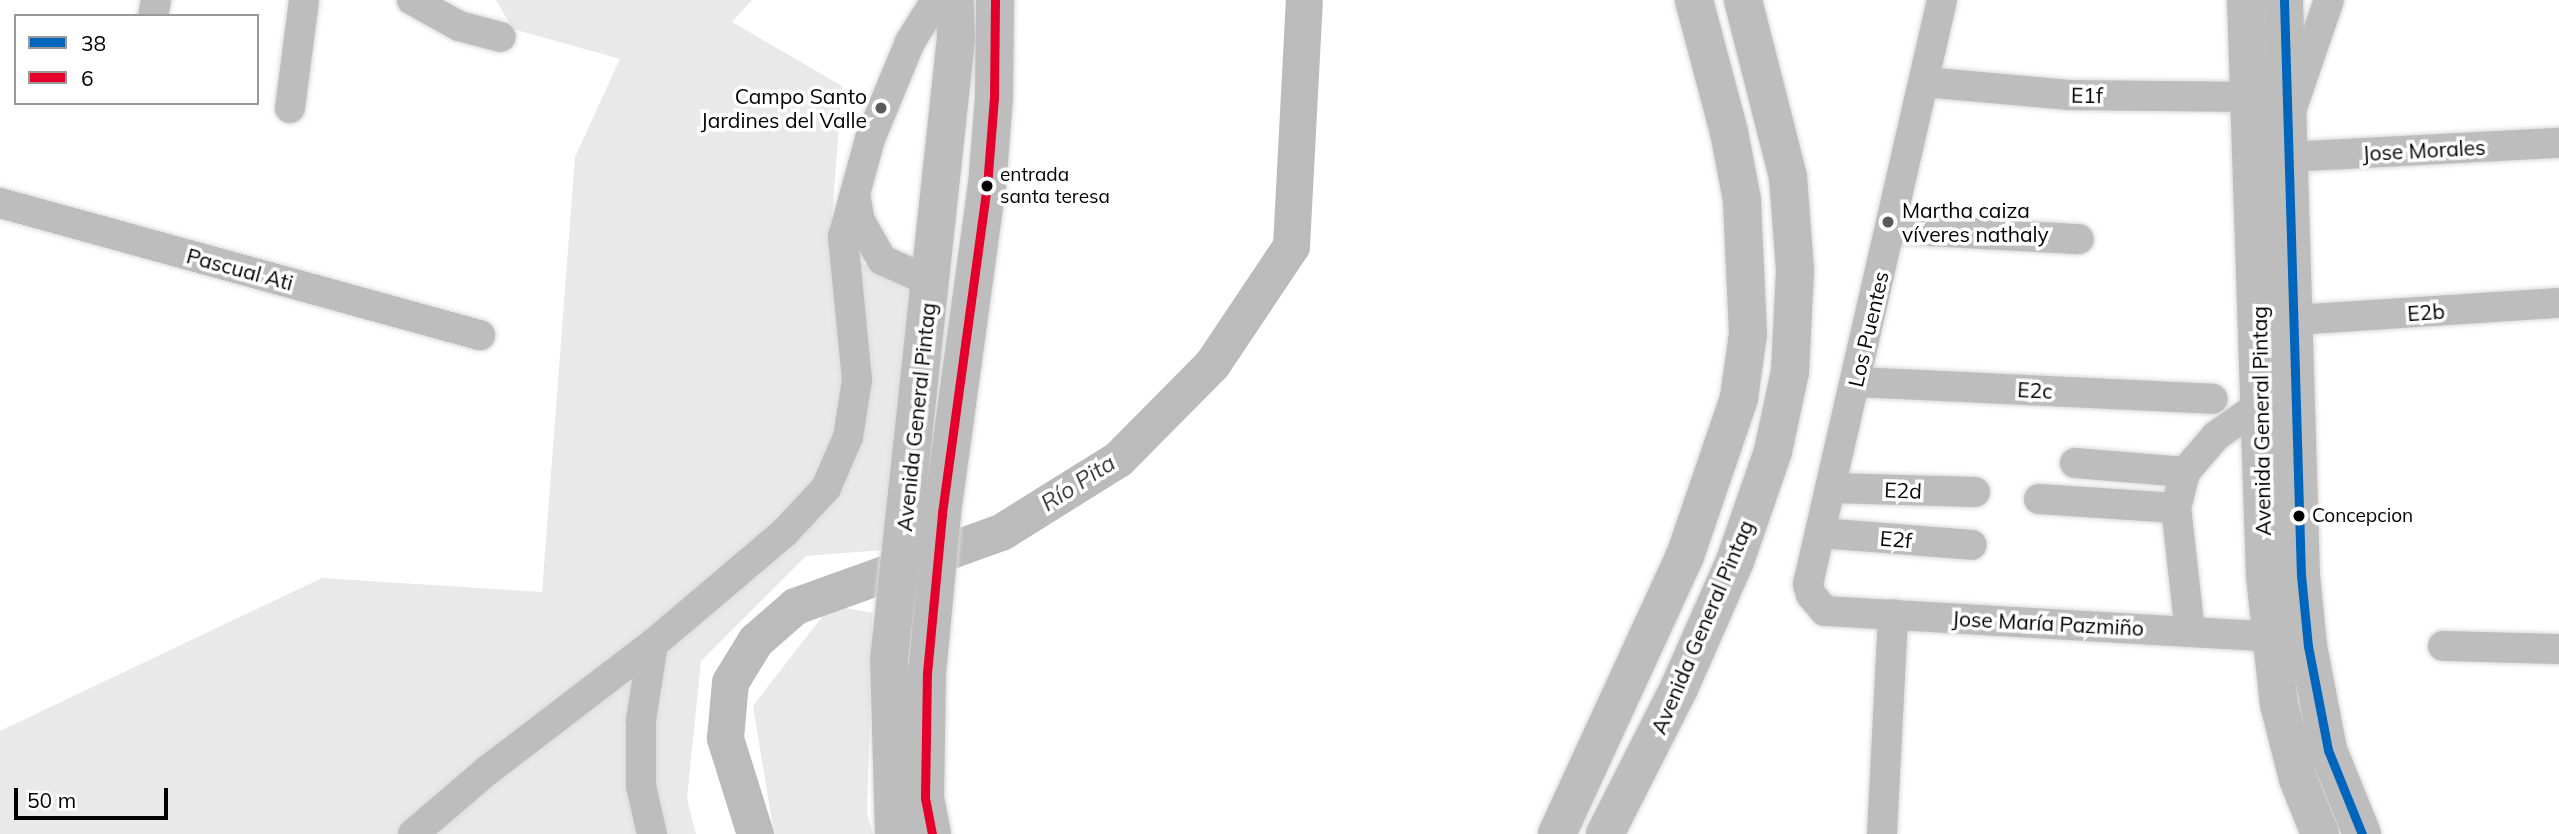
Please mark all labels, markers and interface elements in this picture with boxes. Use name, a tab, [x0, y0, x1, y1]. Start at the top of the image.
legend	[14, 14, 259, 105]
text: 38	[81, 30, 106, 56]
text: 6	[81, 65, 94, 91]
street label: E1f	[2071, 82, 2103, 108]
place label: Campo Santo Jardines del Valle	[701, 83, 867, 133]
marker: Campo Santo Jardines del Valle	[873, 100, 889, 116]
street label: Jose Morales	[2362, 134, 2486, 166]
place label: entrada santa teresa	[1000, 164, 1110, 208]
marker: entrada santa teresa	[980, 179, 994, 193]
place label: Martha caiza víveres nathaly	[1902, 197, 2049, 247]
marker: Martha caiza víveres nathaly	[1880, 214, 1896, 230]
street label: Pascual Ati	[184, 243, 296, 295]
street label: Los Puentes	[1842, 269, 1894, 389]
street label: E2b	[2406, 298, 2446, 326]
street label: Avenida General Pintag	[891, 301, 941, 533]
street label: Avenida General Pintag	[2246, 306, 2276, 536]
street label: E2c	[2017, 376, 2053, 404]
water label: Río Pita	[1036, 449, 1120, 517]
street label: E2d	[1884, 477, 1922, 503]
place label: Concepcion	[2312, 505, 2413, 527]
marker: Concepcion	[2292, 509, 2306, 523]
street label: Avenida General Pintag	[1645, 516, 1759, 738]
street label: E2f	[1879, 525, 1913, 553]
street label: Jose María Pazmiño	[1952, 605, 2144, 641]
scale bar	[18, 774, 172, 818]
text: 50 m	[27, 787, 76, 813]

